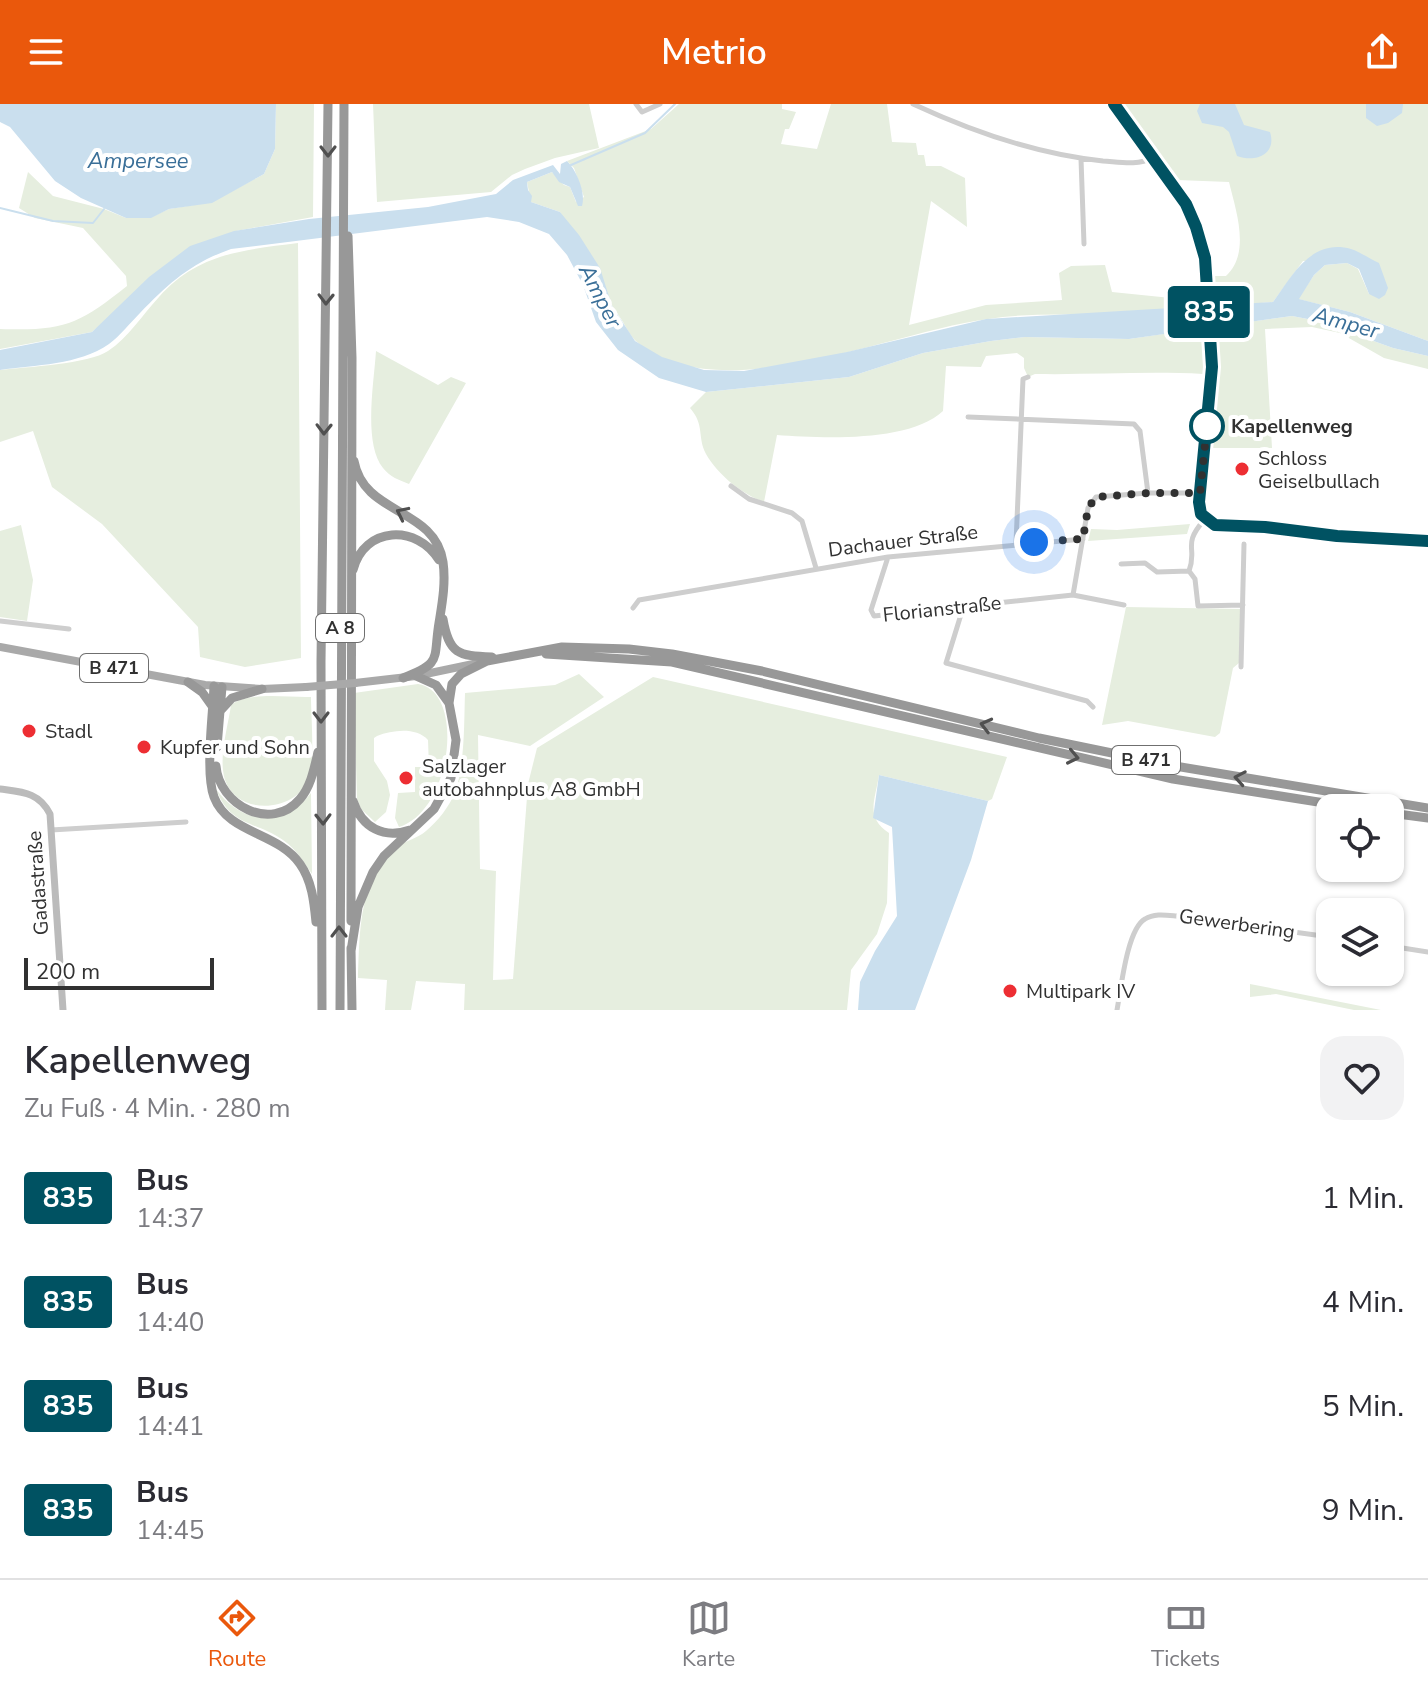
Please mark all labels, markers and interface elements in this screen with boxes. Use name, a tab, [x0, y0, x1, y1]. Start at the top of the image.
text: Metrio	[661, 28, 767, 77]
icon: menu	[24, 30, 68, 74]
icon: share	[1360, 30, 1404, 74]
one-way arrow	[319, 145, 337, 158]
water label: Ampersee	[86, 146, 189, 176]
water label: Amper	[571, 258, 629, 334]
line badge: 835	[1163, 286, 1255, 338]
one-way arrow	[317, 293, 335, 306]
text: 835	[1184, 293, 1234, 331]
water label: Amper	[1309, 300, 1383, 346]
marker: Kapellenweg	[1190, 409, 1224, 443]
place label: Kapellenweg	[1231, 413, 1353, 440]
one-way arrow	[315, 423, 333, 436]
place label: Schloss Geiselbullach	[1258, 445, 1380, 495]
marker: Schloss Geiselbullach	[1233, 460, 1251, 478]
one-way arrow	[395, 507, 410, 522]
street label: Dachauer Straße	[827, 518, 979, 564]
your location	[1014, 522, 1054, 562]
street label: Florianstraße	[882, 589, 1002, 629]
road number: A 8	[316, 614, 364, 642]
road number: B 471	[80, 654, 148, 682]
one-way arrow	[312, 711, 330, 724]
one-way arrow	[980, 717, 993, 734]
place label: Stadl	[45, 718, 93, 745]
marker: Stadl	[20, 722, 38, 740]
place label: Kupfer und Sohn	[160, 734, 310, 761]
marker: Kupfer und Sohn	[135, 738, 153, 756]
road number: B 471	[1112, 746, 1180, 774]
one-way arrow	[1066, 748, 1080, 765]
place label: Salzlager autobahnplus A8 GmbH	[422, 753, 641, 803]
marker: Salzlager autobahnplus A8 GmbH	[397, 769, 415, 787]
one-way arrow	[1234, 771, 1247, 788]
map controls	[1316, 794, 1404, 986]
button: locate	[1316, 794, 1404, 882]
one-way arrow	[315, 813, 332, 826]
street label: Gadastraße	[21, 830, 55, 936]
button: layers	[1316, 898, 1404, 986]
street label: Gewerbering	[1177, 903, 1297, 945]
one-way arrow	[330, 925, 348, 938]
scale bar	[24, 954, 214, 990]
text: 200 m	[36, 957, 100, 987]
place label: Multipark IV	[1026, 978, 1135, 1005]
marker: Multipark IV	[1001, 982, 1019, 1000]
text: Kapellenweg	[24, 1035, 252, 1086]
button: heart	[1320, 1036, 1404, 1120]
text: Zu Fuß · 4 Min. · 280 m	[24, 1091, 290, 1126]
text: Bus	[136, 1160, 189, 1201]
text: 1 Min.	[1322, 1178, 1404, 1219]
text: 835	[43, 1179, 93, 1217]
text: 14:37	[136, 1201, 204, 1236]
text: Bus	[136, 1264, 189, 1305]
text: 4 Min.	[1322, 1282, 1404, 1323]
text: 835	[43, 1283, 93, 1321]
text: 14:40	[136, 1305, 204, 1340]
text: Bus	[136, 1368, 189, 1409]
text: 5 Min.	[1322, 1386, 1404, 1427]
text: 835	[43, 1387, 93, 1425]
text: 14:41	[136, 1409, 204, 1444]
text: Bus	[136, 1472, 189, 1513]
text: 9 Min.	[1322, 1490, 1404, 1531]
text: 835	[43, 1491, 93, 1529]
text: 14:45	[136, 1513, 204, 1548]
tab: Route	[208, 1596, 266, 1674]
tab: Karte	[682, 1596, 735, 1674]
tab: Tickets	[1151, 1596, 1220, 1674]

